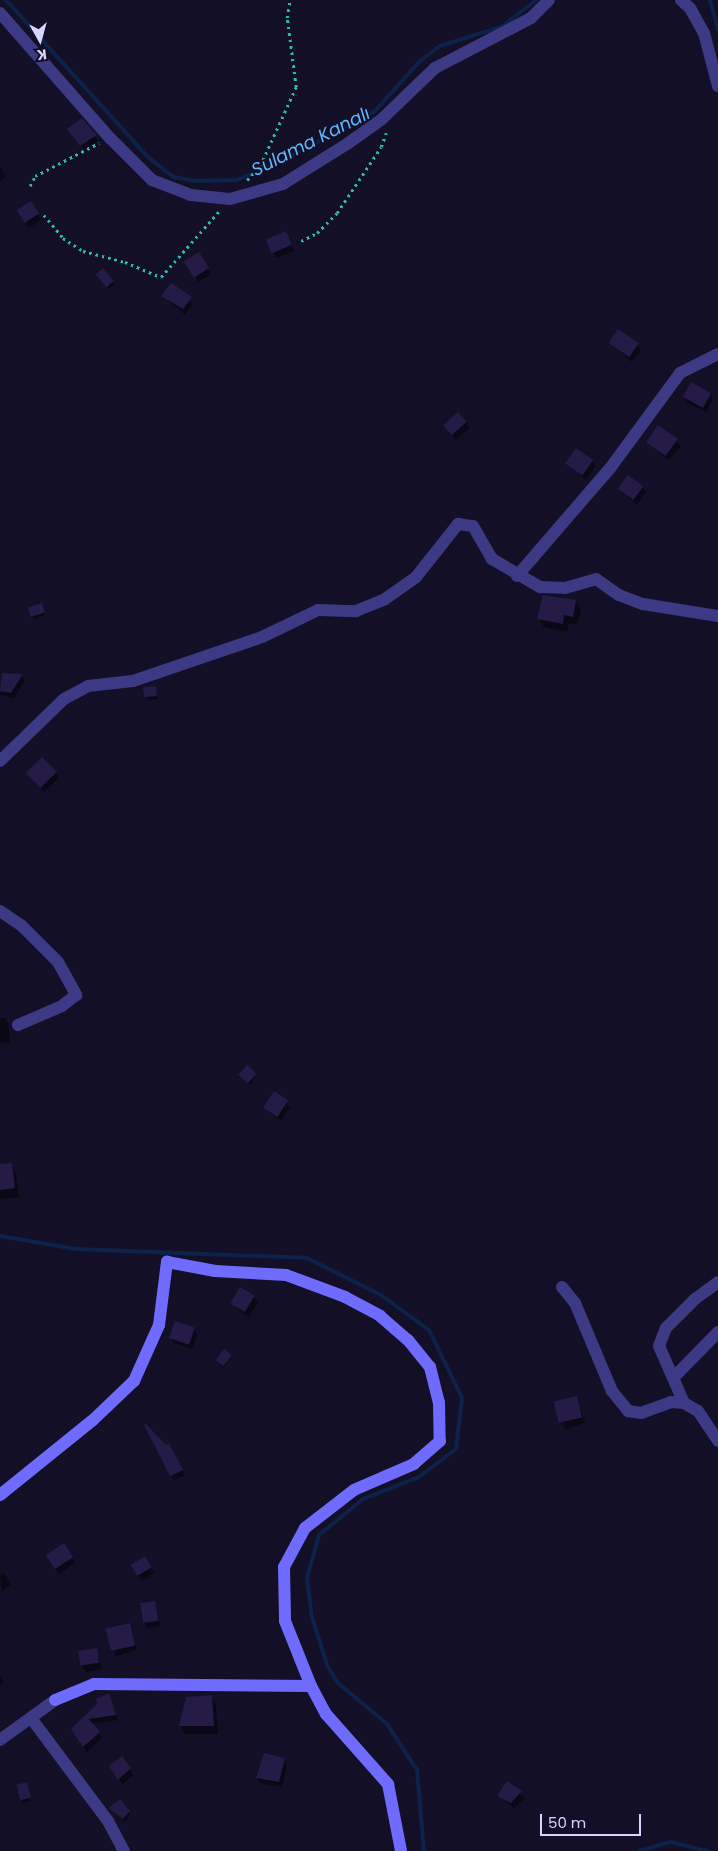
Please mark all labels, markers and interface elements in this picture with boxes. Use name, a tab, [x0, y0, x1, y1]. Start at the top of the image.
north arrow	[15, 15, 65, 65]
text: K	[36, 44, 48, 65]
water label: Sulama Kanalı	[248, 103, 374, 181]
scale bar	[543, 1804, 644, 1836]
text: 50 m	[548, 1812, 586, 1833]

